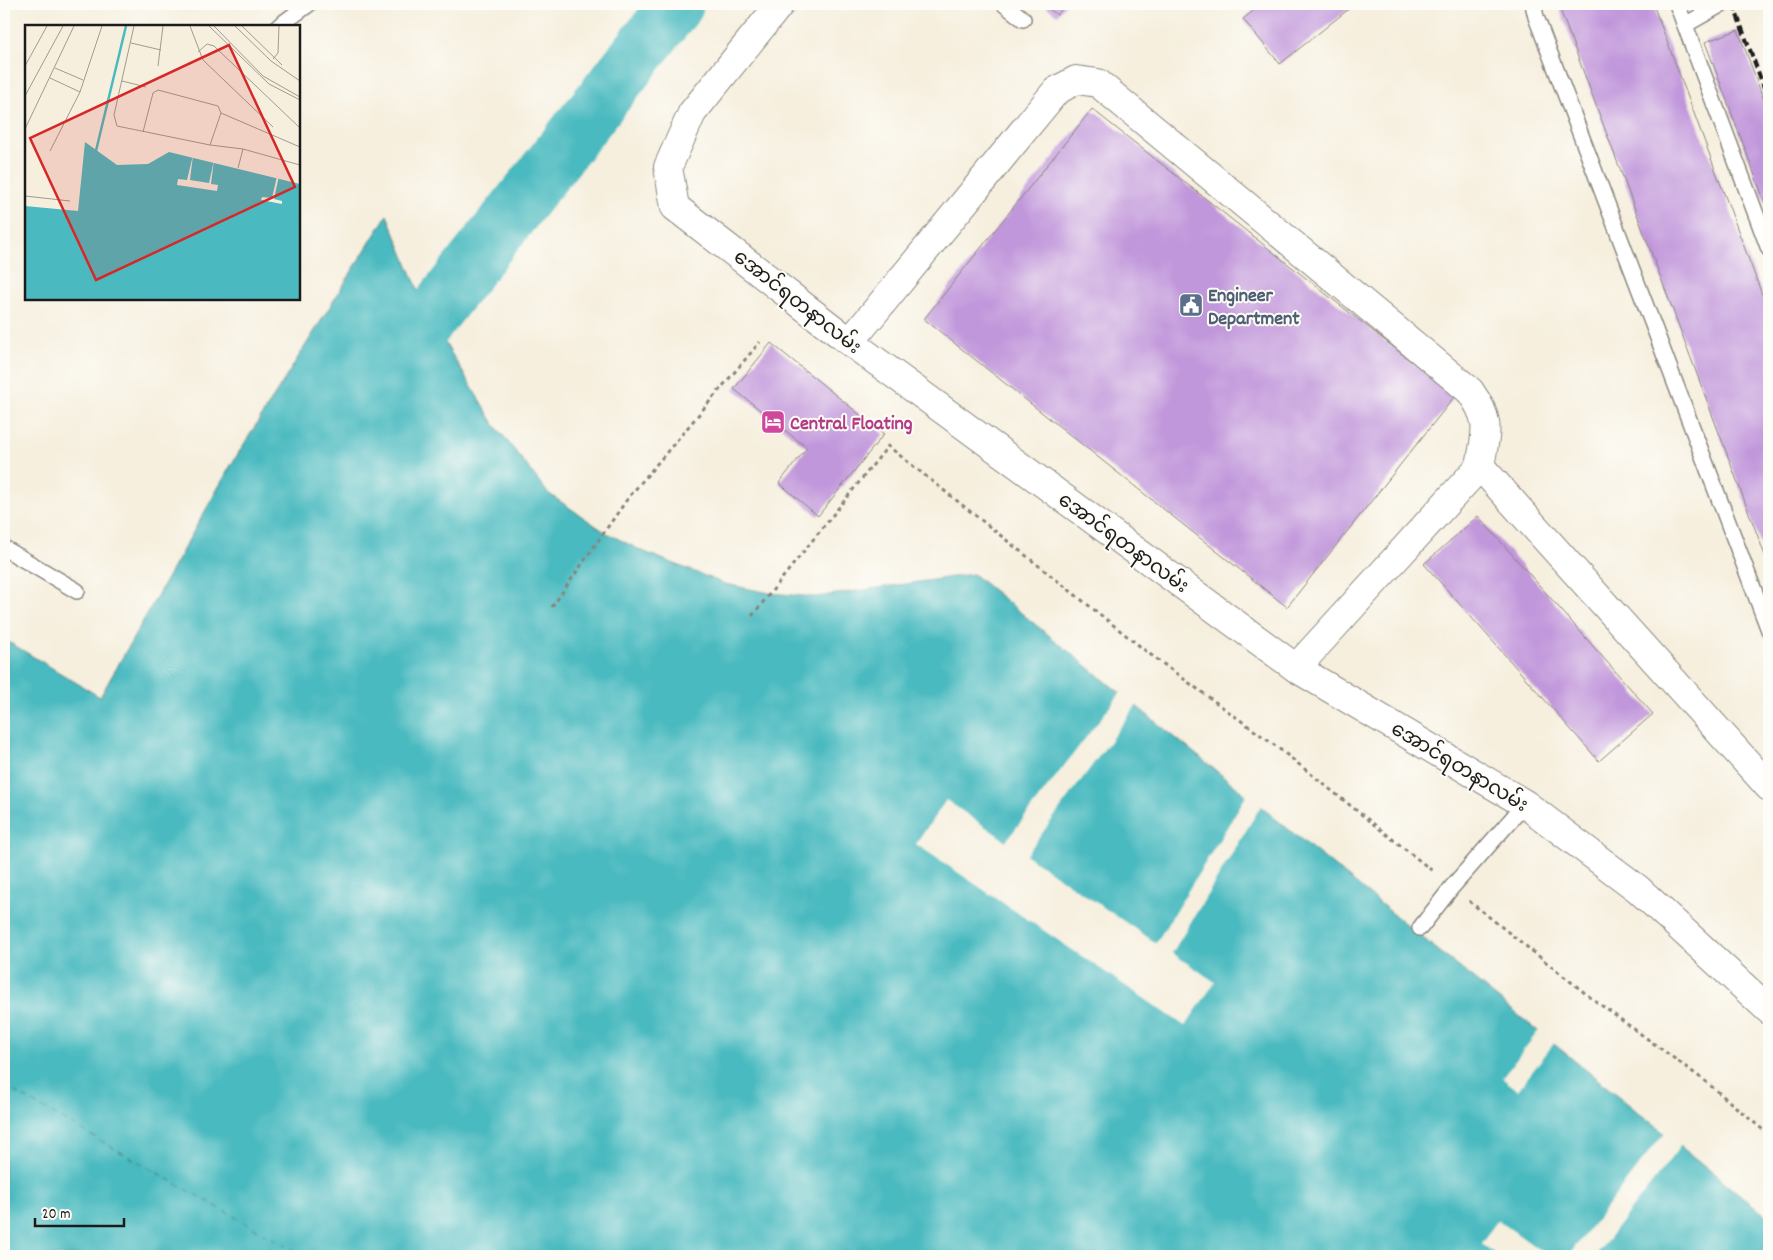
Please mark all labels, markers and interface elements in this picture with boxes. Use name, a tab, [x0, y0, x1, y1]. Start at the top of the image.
inset map	[25, 25, 300, 300]
street label: အောင်ရတနာလမ်း	[726, 242, 868, 362]
place label: Engineer Department	[1208, 283, 1300, 334]
public building icon: Engineer Department	[1178, 292, 1204, 318]
hotel icon: Central Floating	[760, 409, 786, 435]
place label: Central Floating	[790, 411, 913, 439]
street label: အောင်ရတနာလမ်း	[1051, 485, 1195, 601]
street label: အောင်ရတနာလမ်း	[1385, 714, 1534, 821]
scale bar	[35, 1195, 124, 1227]
text: 20 m	[42, 1204, 70, 1226]

